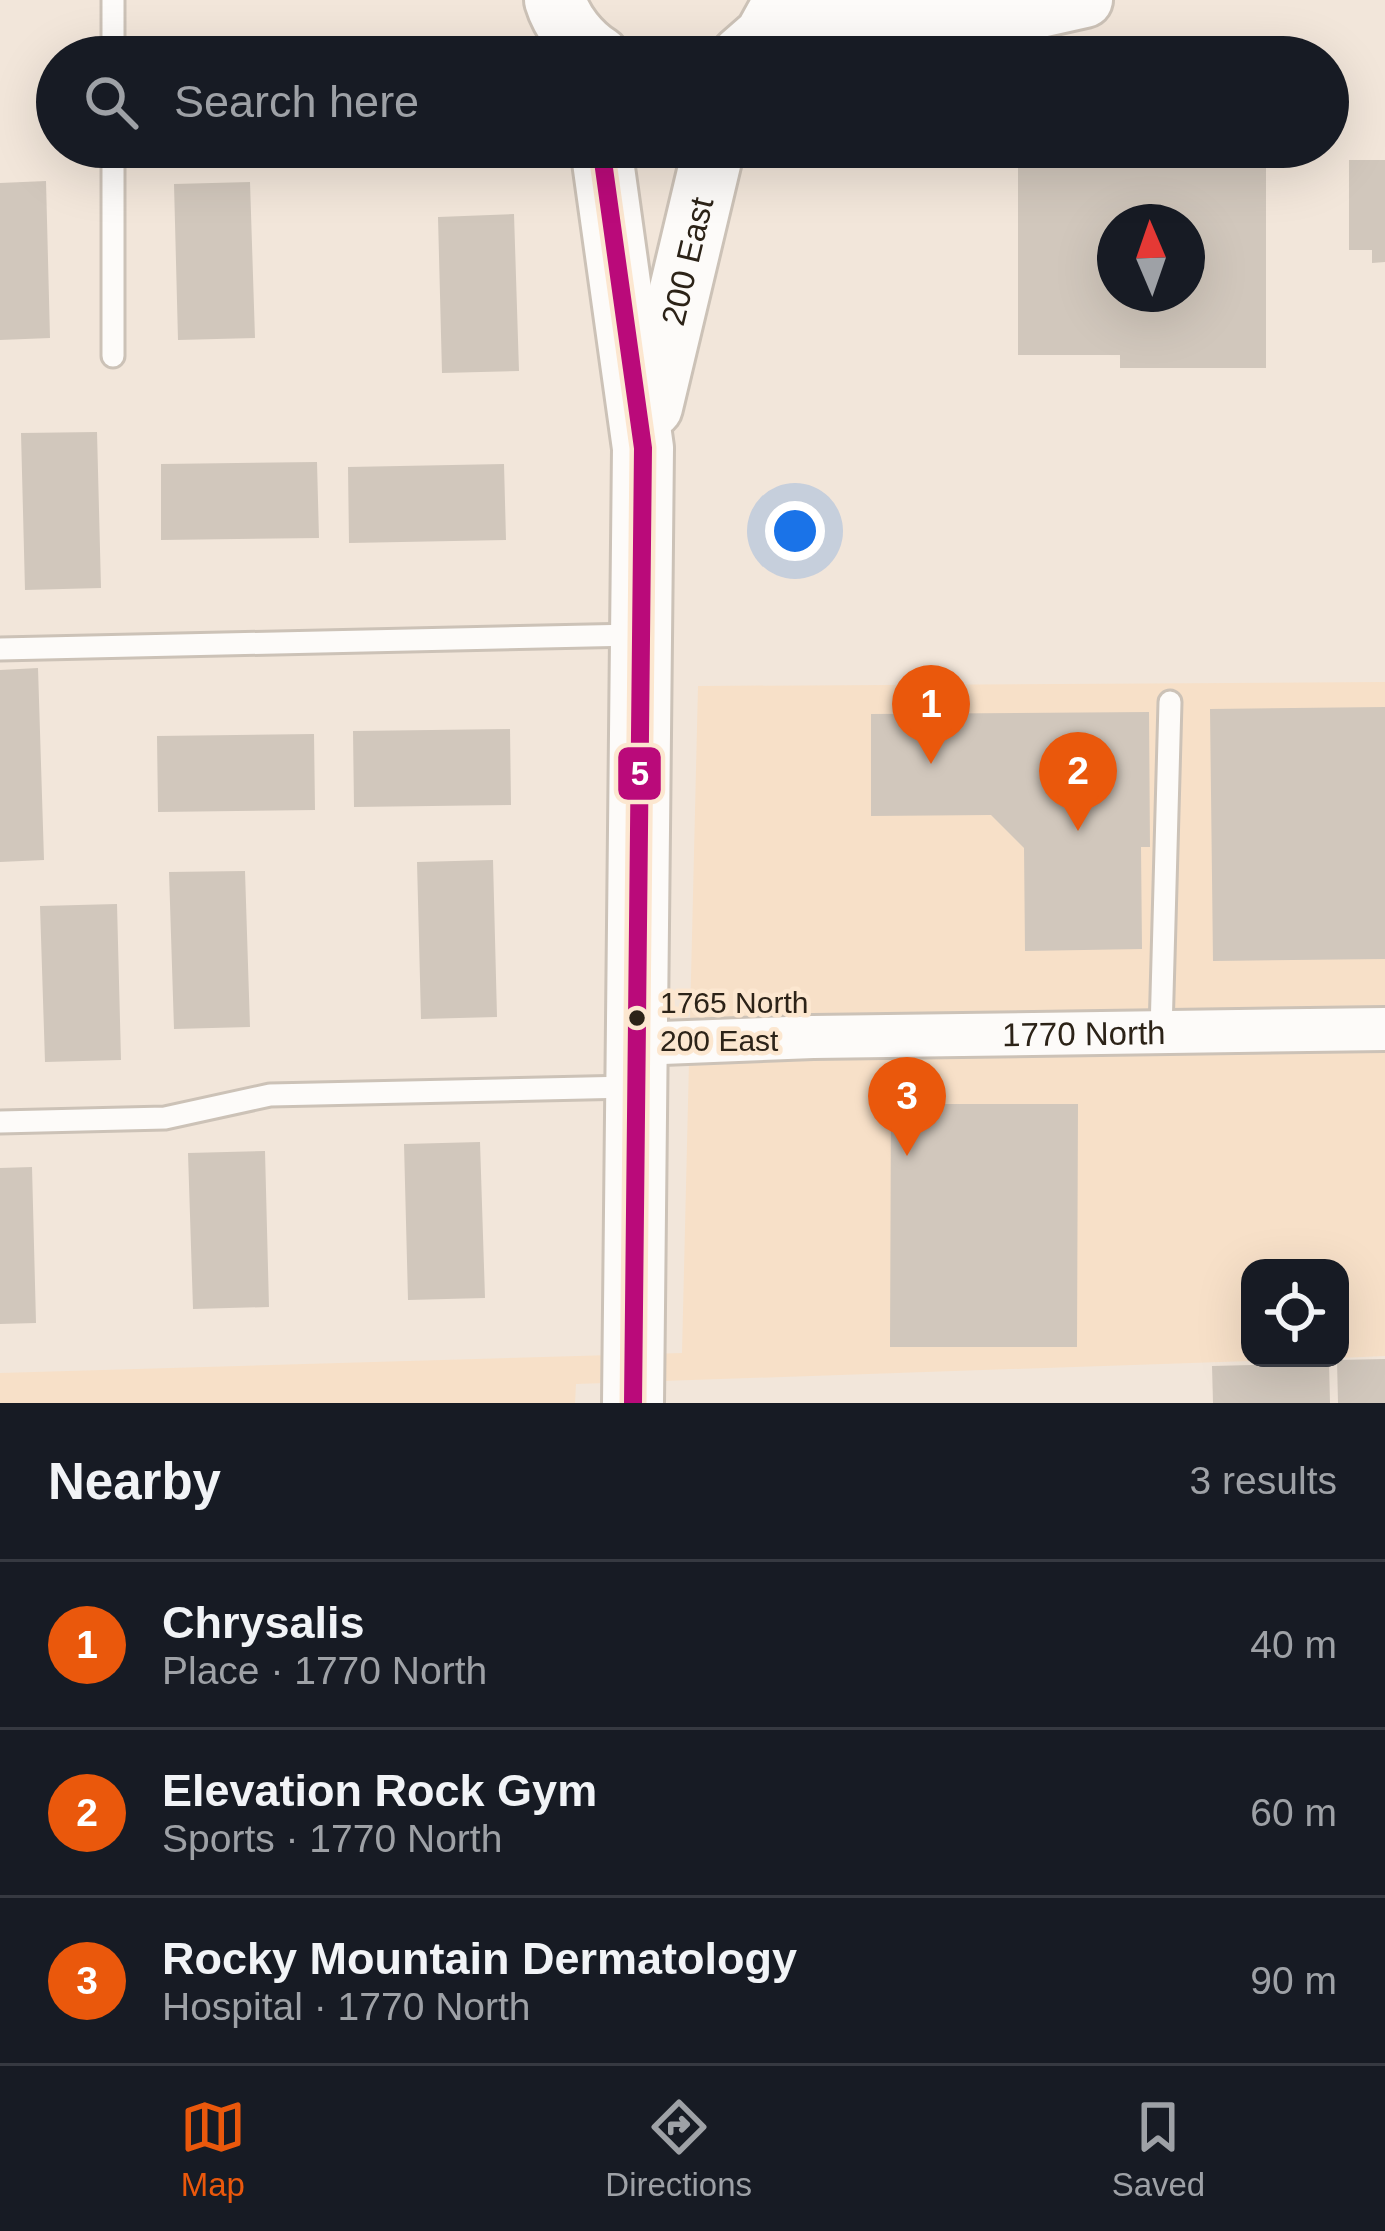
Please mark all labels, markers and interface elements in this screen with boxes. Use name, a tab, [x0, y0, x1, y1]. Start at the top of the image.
search box	[36, 36, 1349, 168]
icon: search	[78, 69, 144, 135]
text: Search here	[174, 76, 419, 127]
street label: 200 East	[654, 194, 720, 329]
north arrow	[1097, 204, 1205, 312]
your location	[765, 501, 825, 561]
pin: 1	[892, 665, 970, 764]
pin: 2	[1039, 732, 1117, 831]
line badge: 5	[616, 745, 663, 802]
text: 5	[631, 755, 649, 792]
place label: 1765 North 200 East	[660, 986, 808, 1057]
marker: 1765 North 200 East	[626, 1007, 648, 1029]
street label: 1770 North	[1002, 1014, 1166, 1053]
pin: 3	[868, 1057, 946, 1156]
map controls	[1241, 1259, 1349, 1367]
button: locate	[1241, 1259, 1349, 1367]
text: Nearby	[48, 1453, 221, 1510]
text: 3 results	[1190, 1459, 1337, 1502]
text: Chrysalis	[162, 1597, 365, 1648]
text: 1	[76, 1623, 98, 1666]
text: 40 m	[1250, 1623, 1337, 1666]
text: Place · 1770 North	[162, 1649, 487, 1692]
text: Elevation Rock Gym	[162, 1765, 597, 1816]
text: 2	[76, 1791, 98, 1834]
text: 60 m	[1250, 1791, 1337, 1834]
text: Sports · 1770 North	[162, 1817, 502, 1860]
text: Rocky Mountain Dermatology	[162, 1933, 797, 1984]
text: 3	[76, 1959, 98, 2002]
text: 90 m	[1250, 1959, 1337, 2002]
text: Hospital · 1770 North	[162, 1985, 531, 2028]
tab: Map	[180, 2094, 246, 2204]
tab: Directions	[605, 2094, 752, 2204]
tab: Saved	[1112, 2094, 1205, 2204]

